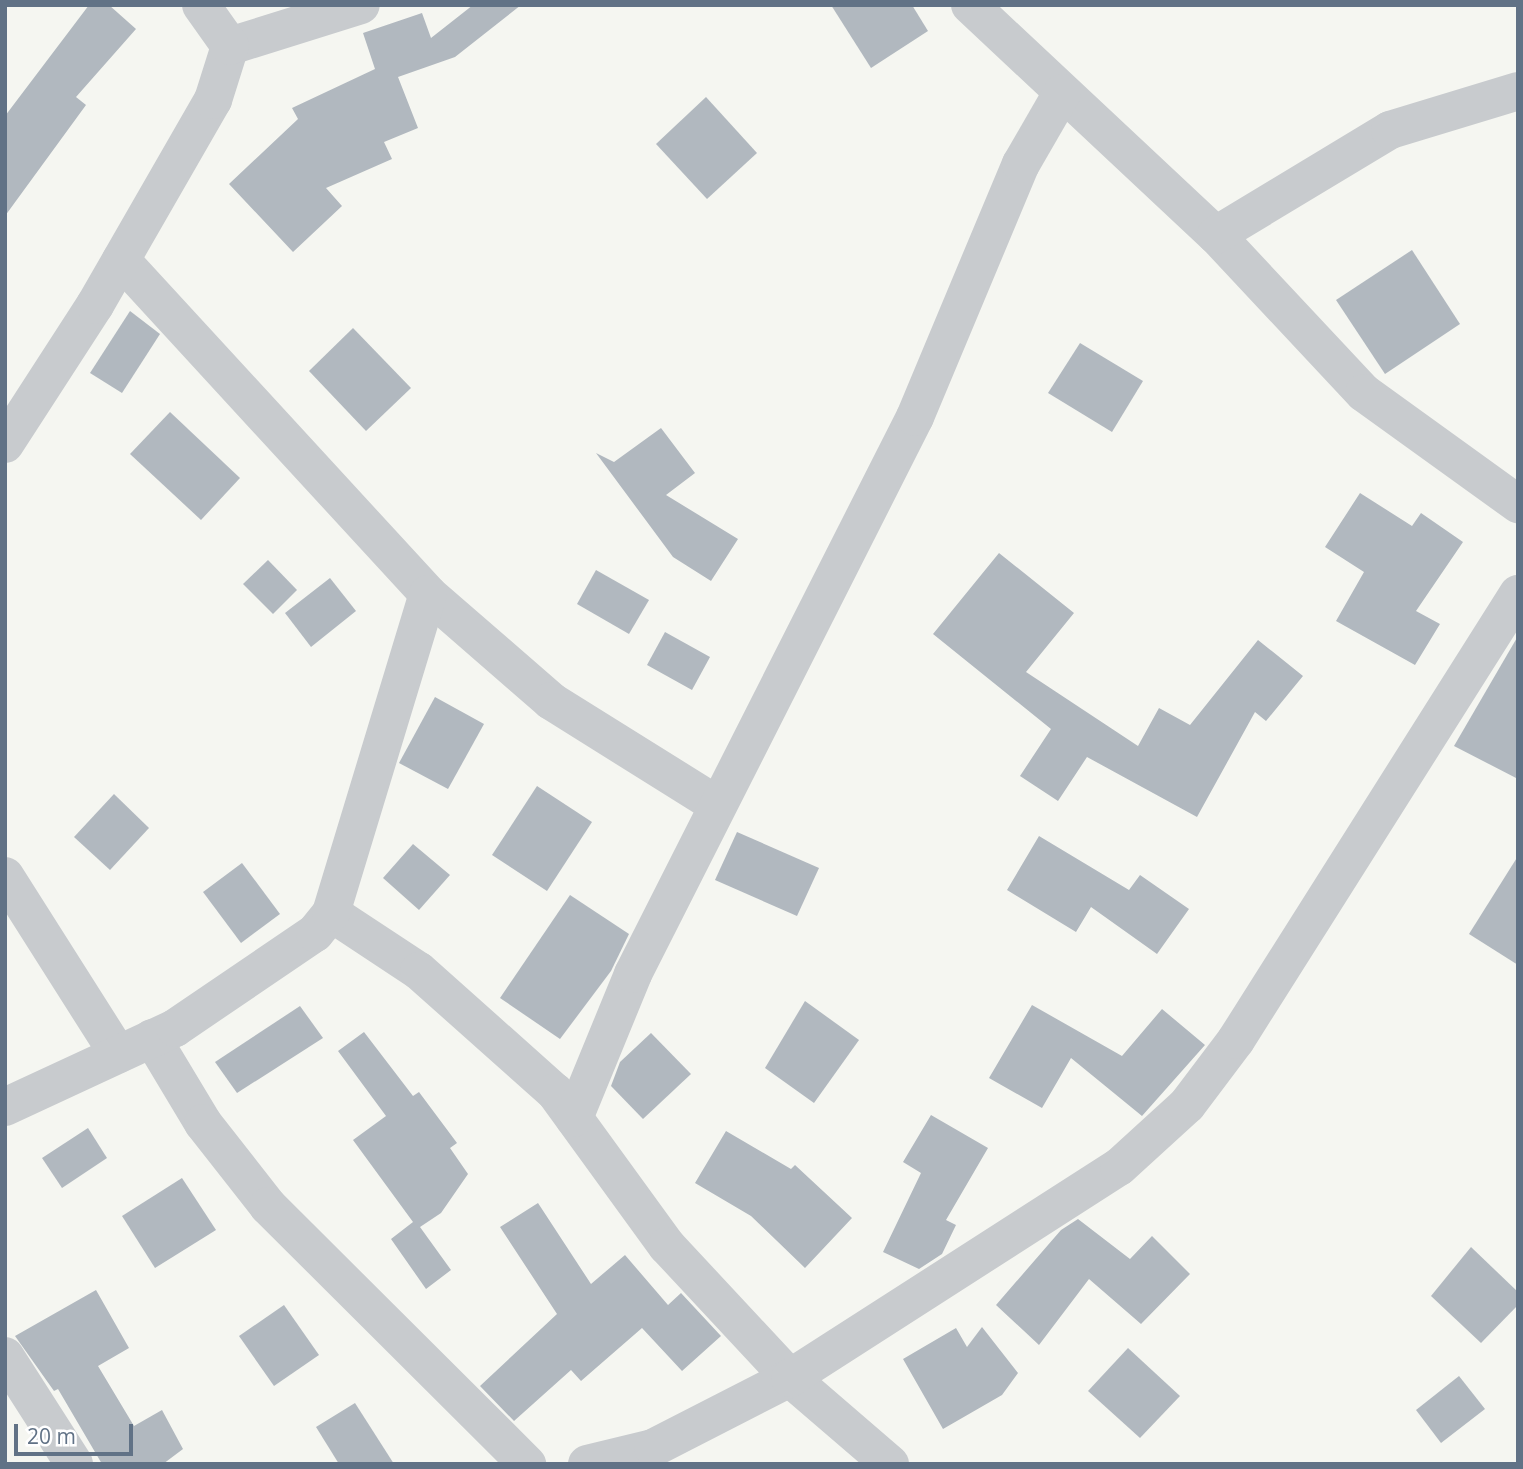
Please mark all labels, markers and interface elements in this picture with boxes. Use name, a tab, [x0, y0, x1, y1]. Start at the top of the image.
scale bar	[18, 1410, 136, 1454]
text: 20 m	[27, 1422, 76, 1450]

